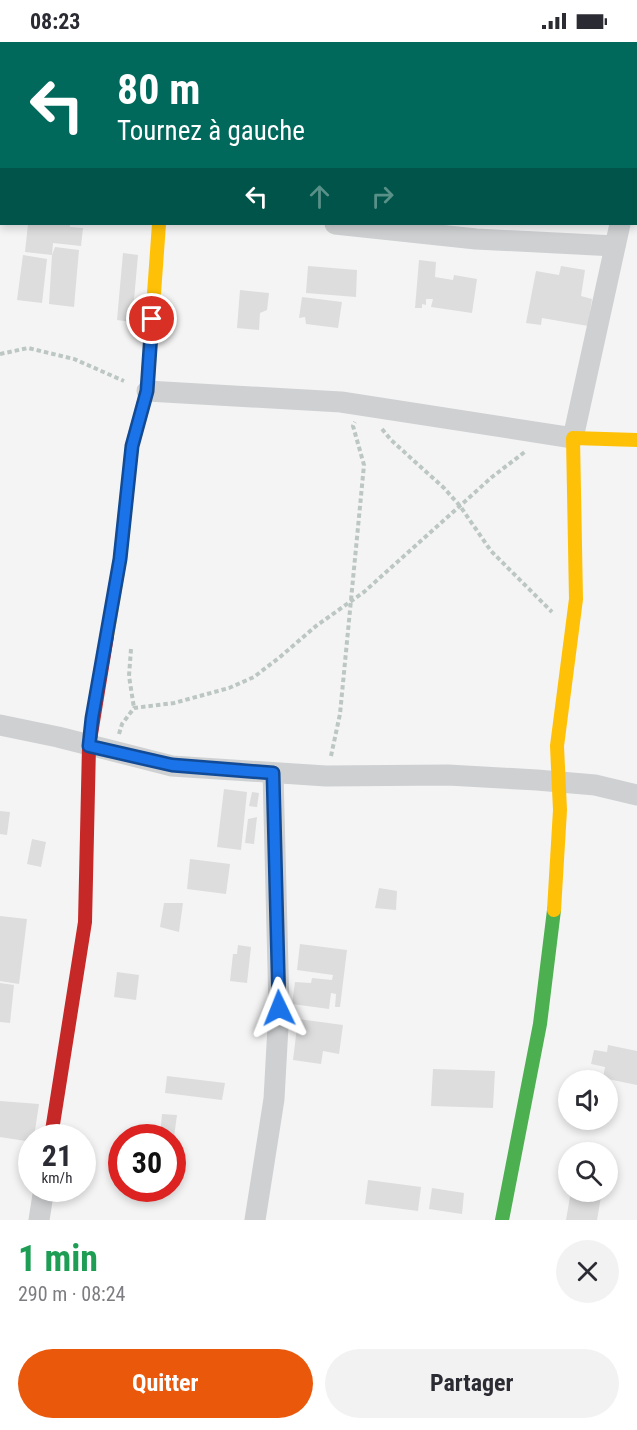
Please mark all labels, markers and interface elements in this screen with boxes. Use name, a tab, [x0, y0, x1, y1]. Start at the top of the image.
text: 08:23	[30, 9, 81, 34]
text: 80 m	[117, 65, 200, 114]
icon: left	[18, 66, 96, 144]
text: Tournez à gauche	[117, 115, 305, 147]
icon: left	[240, 180, 273, 213]
icon: ahead	[303, 180, 336, 213]
icon: right	[366, 180, 399, 213]
pin	[126, 293, 177, 344]
icon: arrive	[135, 302, 168, 335]
position arrow	[247, 976, 311, 1040]
map controls	[558, 1070, 618, 1202]
button: sound	[558, 1070, 618, 1130]
speed limit sign: 30	[108, 1124, 186, 1202]
text: 21	[42, 1138, 72, 1173]
button: search	[558, 1142, 618, 1202]
text: km/h	[42, 1169, 72, 1187]
text: 1 min	[18, 1238, 98, 1280]
button: close	[556, 1240, 619, 1303]
text: 290 m · 08:24	[18, 1282, 125, 1306]
button: Quitter	[18, 1349, 313, 1418]
button: Partager	[325, 1349, 619, 1418]

